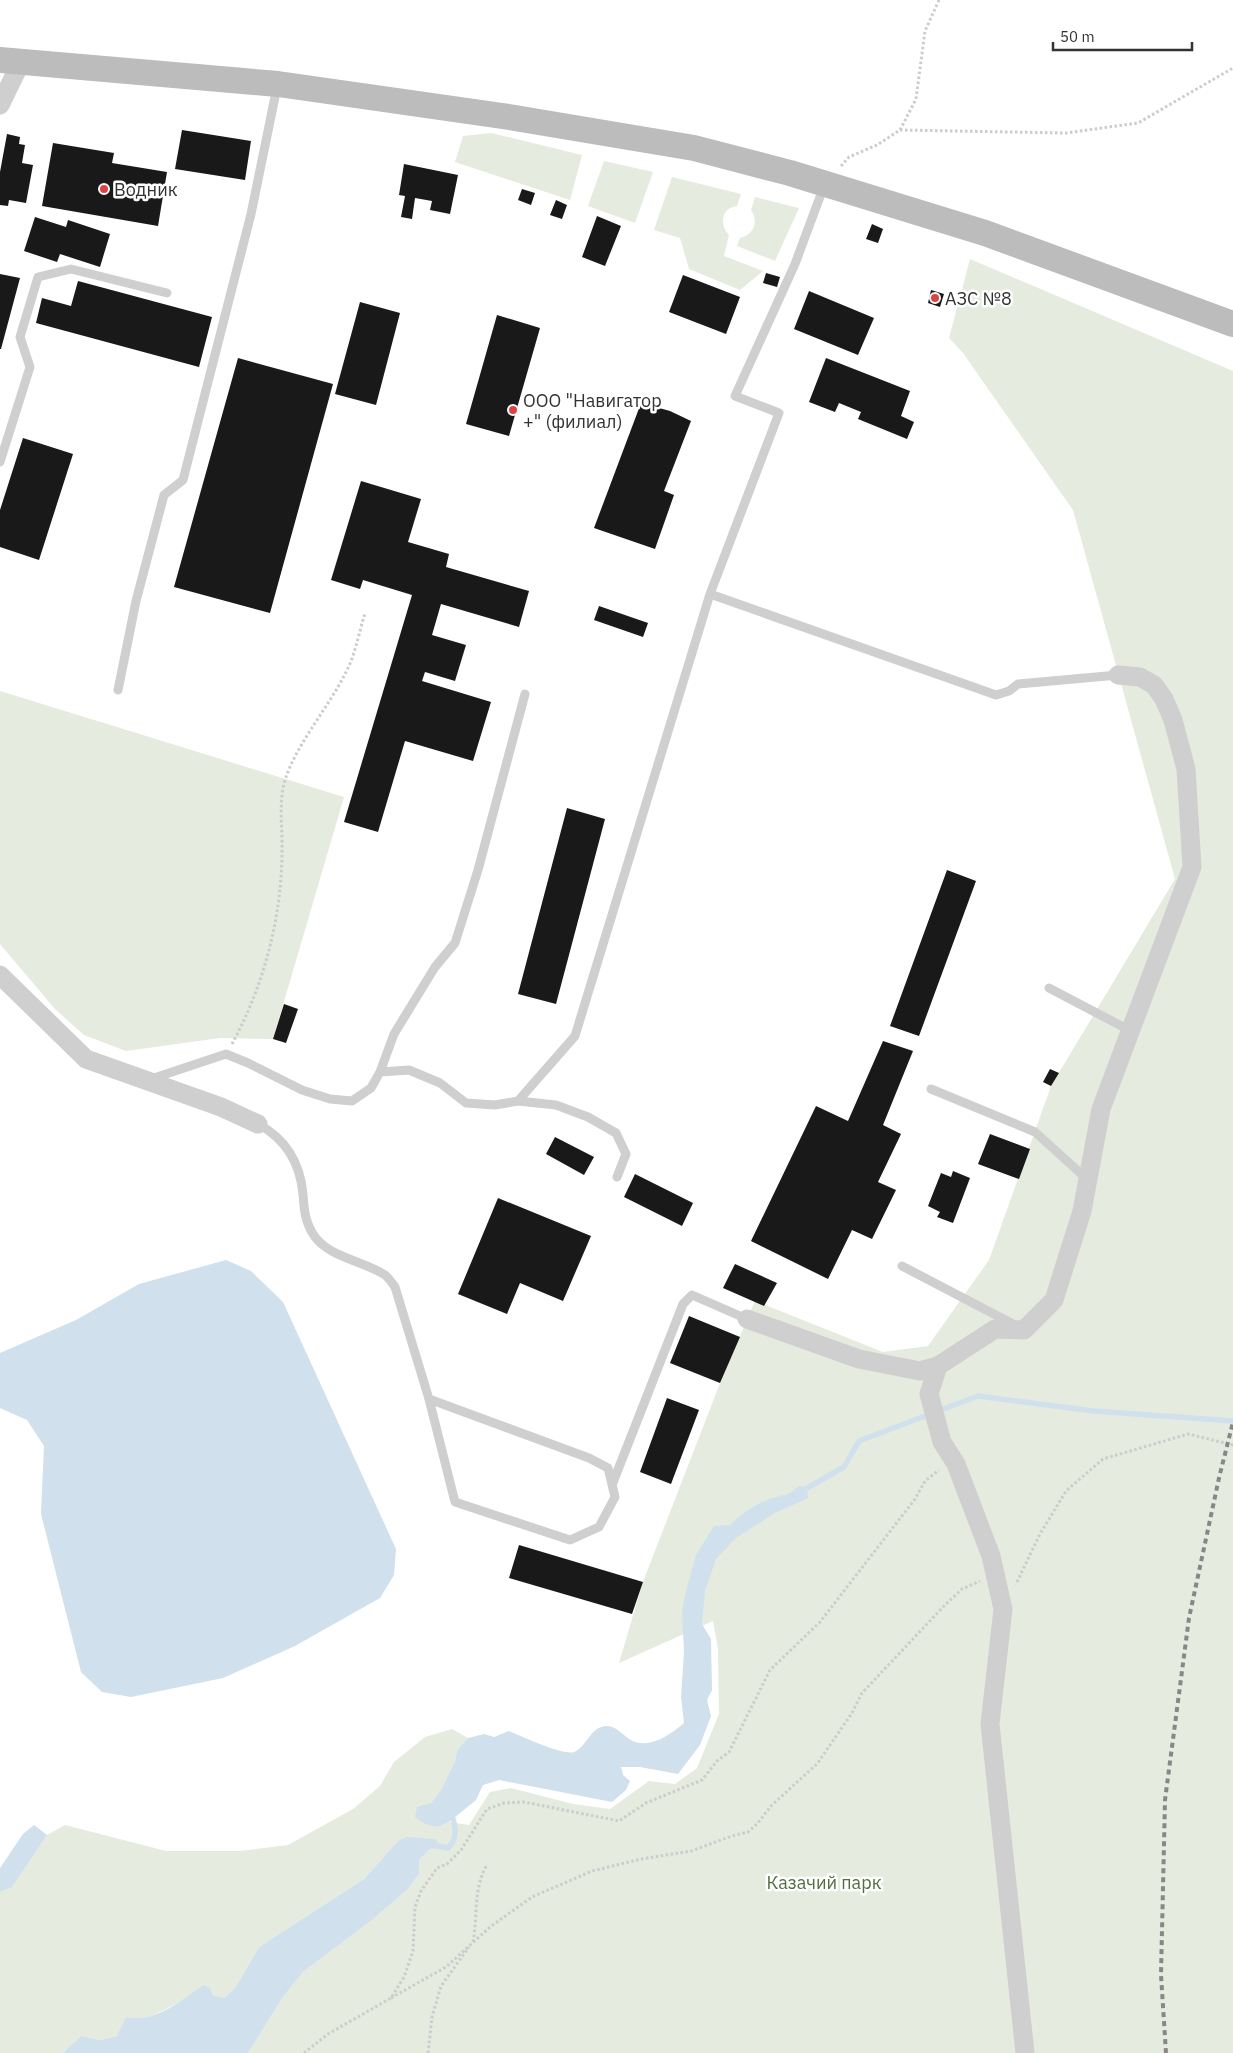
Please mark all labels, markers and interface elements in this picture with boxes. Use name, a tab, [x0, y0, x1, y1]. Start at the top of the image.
scale bar	[1053, 20, 1192, 52]
text: 50 m	[1060, 27, 1095, 46]
place label: Водник	[114, 178, 178, 201]
marker: Водник	[98, 183, 110, 195]
place label: АЗС №8	[945, 287, 1012, 310]
marker: АЗС №8	[929, 292, 941, 304]
place label: ООО "Навигатор +" (филиал)	[523, 389, 662, 433]
marker: ООО "Навигатор +" (филиал)	[507, 404, 519, 416]
park label: Казачий парк	[766, 1871, 882, 1894]

